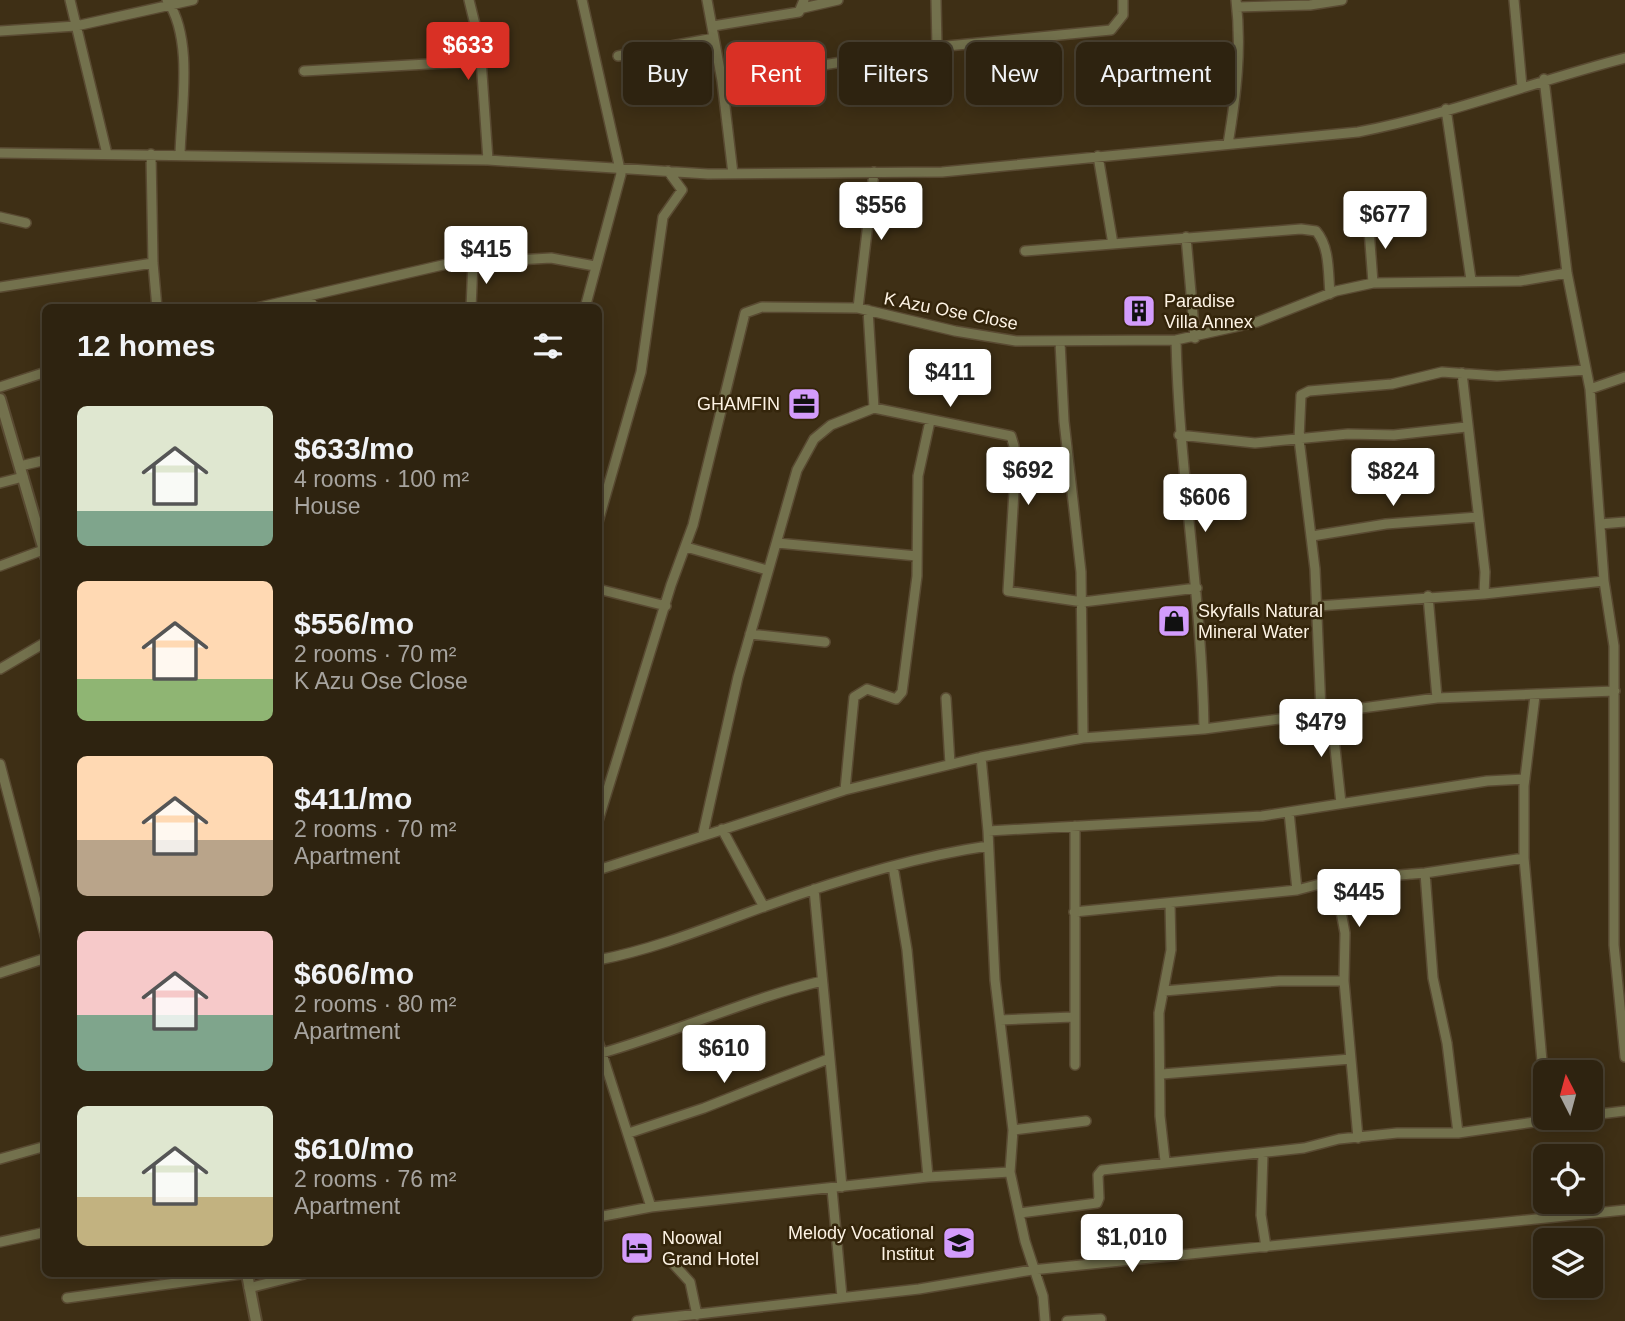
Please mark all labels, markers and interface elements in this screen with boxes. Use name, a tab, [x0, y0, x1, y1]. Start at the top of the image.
pin: $633	[427, 22, 509, 82]
text: $633	[442, 32, 494, 58]
chip: Buy	[623, 42, 712, 105]
chip: Rent	[726, 42, 825, 105]
chip: Filters	[839, 42, 952, 105]
chip: New	[966, 42, 1062, 105]
chip: Apartment	[1076, 42, 1235, 105]
pin: $556	[840, 182, 922, 242]
pin: $677	[1344, 191, 1426, 251]
text: $556	[855, 192, 907, 218]
text: $677	[1359, 201, 1411, 227]
pin: $415	[445, 226, 527, 286]
text: $415	[460, 236, 512, 262]
street label: K Azu Ose Close	[882, 288, 1020, 334]
place label: Paradise Villa Annex	[1164, 291, 1253, 332]
building icon: Paradise Villa Annex	[1120, 292, 1158, 330]
icon: filters	[529, 327, 567, 365]
text: 12 homes	[77, 329, 215, 362]
pin: $411	[909, 350, 991, 409]
text: $411	[925, 359, 975, 385]
office icon: GHAMFIN	[785, 385, 823, 423]
place label: GHAMFIN	[697, 394, 780, 414]
text: $633/mo	[294, 432, 414, 465]
icon: home	[133, 434, 217, 518]
pin: $692	[987, 448, 1069, 507]
pin: $824	[1352, 448, 1434, 508]
text: $692	[1002, 457, 1054, 483]
text: $824	[1367, 458, 1419, 484]
text: 4 rooms · 100 m²	[294, 466, 469, 492]
pin: $606	[1164, 475, 1246, 534]
text: $606	[1179, 484, 1231, 510]
text: House	[294, 493, 360, 519]
place label: Skyfalls Natural Mineral Water	[1198, 601, 1323, 642]
shop icon: Skyfalls Natural Mineral Water	[1155, 602, 1193, 640]
text: $556/mo	[294, 607, 414, 640]
icon: home	[133, 609, 217, 693]
text: 2 rooms · 70 m²	[294, 641, 456, 667]
text: K Azu Ose Close	[294, 668, 468, 694]
pin: $479	[1280, 700, 1362, 759]
text: $479	[1295, 709, 1347, 735]
text: $411/mo	[294, 782, 412, 815]
icon: home	[133, 784, 217, 868]
text: 2 rooms · 70 m²	[294, 816, 456, 842]
text: Apartment	[294, 843, 400, 869]
pin: $445	[1318, 870, 1400, 929]
text: $445	[1333, 879, 1385, 905]
text: $606/mo	[294, 957, 414, 990]
icon: home	[133, 959, 217, 1043]
text: 2 rooms · 80 m²	[294, 991, 456, 1017]
text: Apartment	[294, 1018, 400, 1044]
pin: $610	[683, 1026, 765, 1085]
text: $610	[698, 1035, 750, 1061]
north arrow	[1533, 1060, 1603, 1130]
map controls	[1533, 1060, 1603, 1298]
text: $610/mo	[294, 1132, 414, 1165]
icon: home	[133, 1134, 217, 1218]
button: locate	[1533, 1144, 1603, 1214]
text: 2 rooms · 76 m²	[294, 1166, 456, 1192]
text: Apartment	[294, 1193, 400, 1219]
pin: $1,010	[1075, 1214, 1189, 1274]
place label: Melody Vocational Institut	[788, 1223, 934, 1264]
school or university icon: Melody Vocational Institut	[940, 1224, 978, 1262]
text: $1,010	[1097, 1224, 1167, 1250]
place label: Noowal Grand Hotel	[662, 1228, 759, 1269]
button: layers	[1533, 1228, 1603, 1298]
hotel icon: Noowal Grand Hotel	[618, 1229, 656, 1267]

